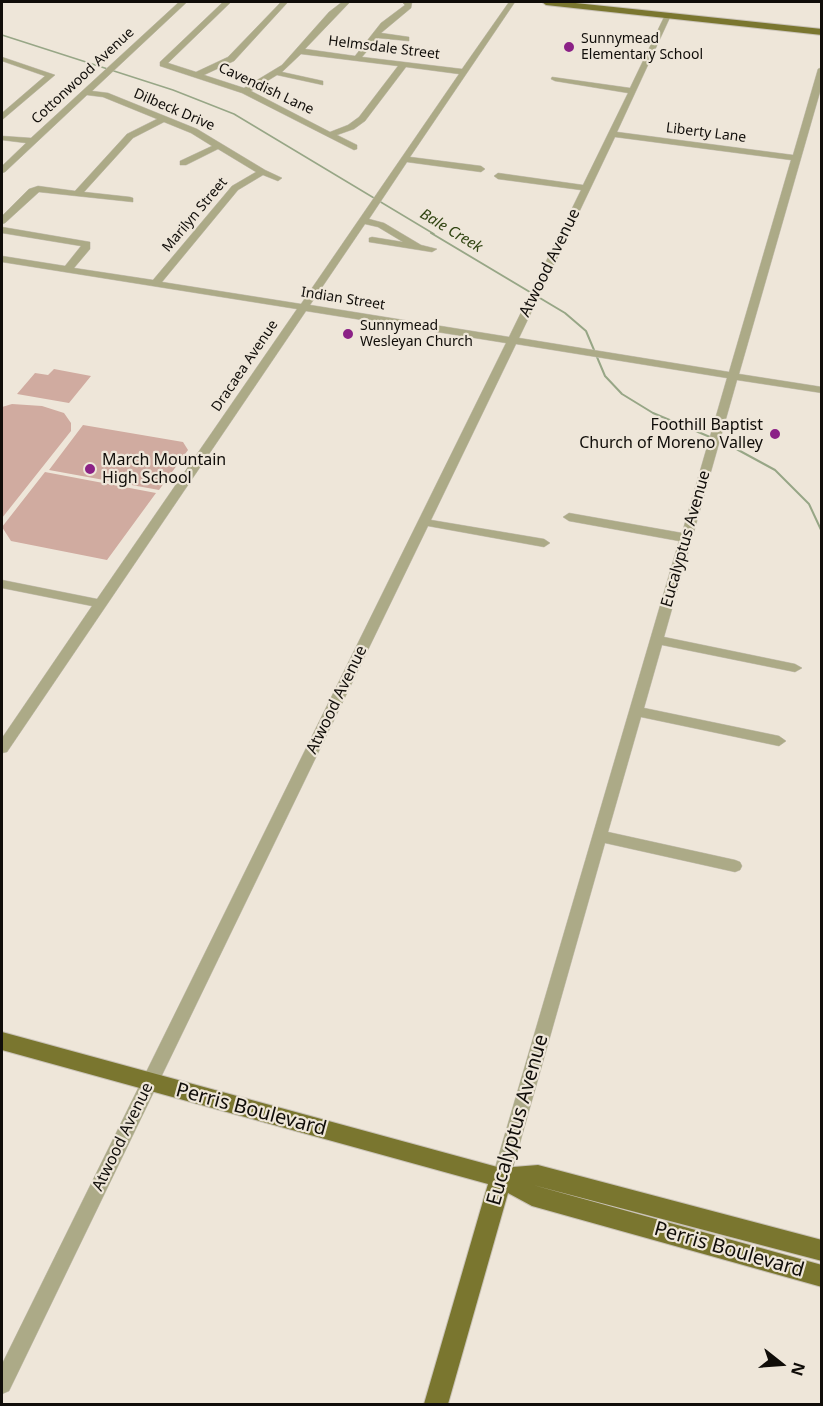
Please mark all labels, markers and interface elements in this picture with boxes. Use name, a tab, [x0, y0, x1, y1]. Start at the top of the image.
street label: Cottonwood Avenue	[28, 24, 138, 128]
place label: Sunnymead Elementary School	[581, 31, 703, 63]
street label: Helmsdale Street	[327, 33, 441, 63]
marker: Sunnymead Elementary School	[562, 40, 576, 54]
street label: Cavendish Lane	[216, 60, 316, 118]
street label: Dilbeck Drive	[131, 85, 217, 135]
street label: Liberty Lane	[665, 120, 747, 146]
street label: Marilyn Street	[159, 174, 231, 256]
water label: Bale Creek	[417, 205, 485, 257]
street label: Atwood Avenue	[515, 206, 585, 320]
street label: Indian Street	[300, 284, 386, 314]
street label: Dracaea Avenue	[208, 317, 282, 415]
place label: Sunnymead Wesleyan Church	[360, 318, 473, 350]
marker: Sunnymead Wesleyan Church	[341, 327, 355, 341]
place label: Foothill Baptist Church of Moreno Valley	[579, 415, 763, 453]
marker: Foothill Baptist Church of Moreno Valley	[768, 427, 782, 441]
place label: March Mountain High School	[102, 450, 226, 488]
marker: March Mountain High School	[83, 462, 97, 476]
street label: Eucalyptus Avenue	[657, 468, 715, 610]
street label: Atwood Avenue	[302, 643, 372, 757]
street label: Eucalyptus Avenue	[482, 1032, 554, 1208]
street label: Perris Boulevard	[173, 1078, 329, 1142]
street label: Atwood Avenue	[88, 1080, 158, 1194]
street label: Perris Boulevard	[651, 1217, 807, 1283]
north arrow	[751, 1334, 811, 1394]
text: N	[786, 1360, 811, 1379]

